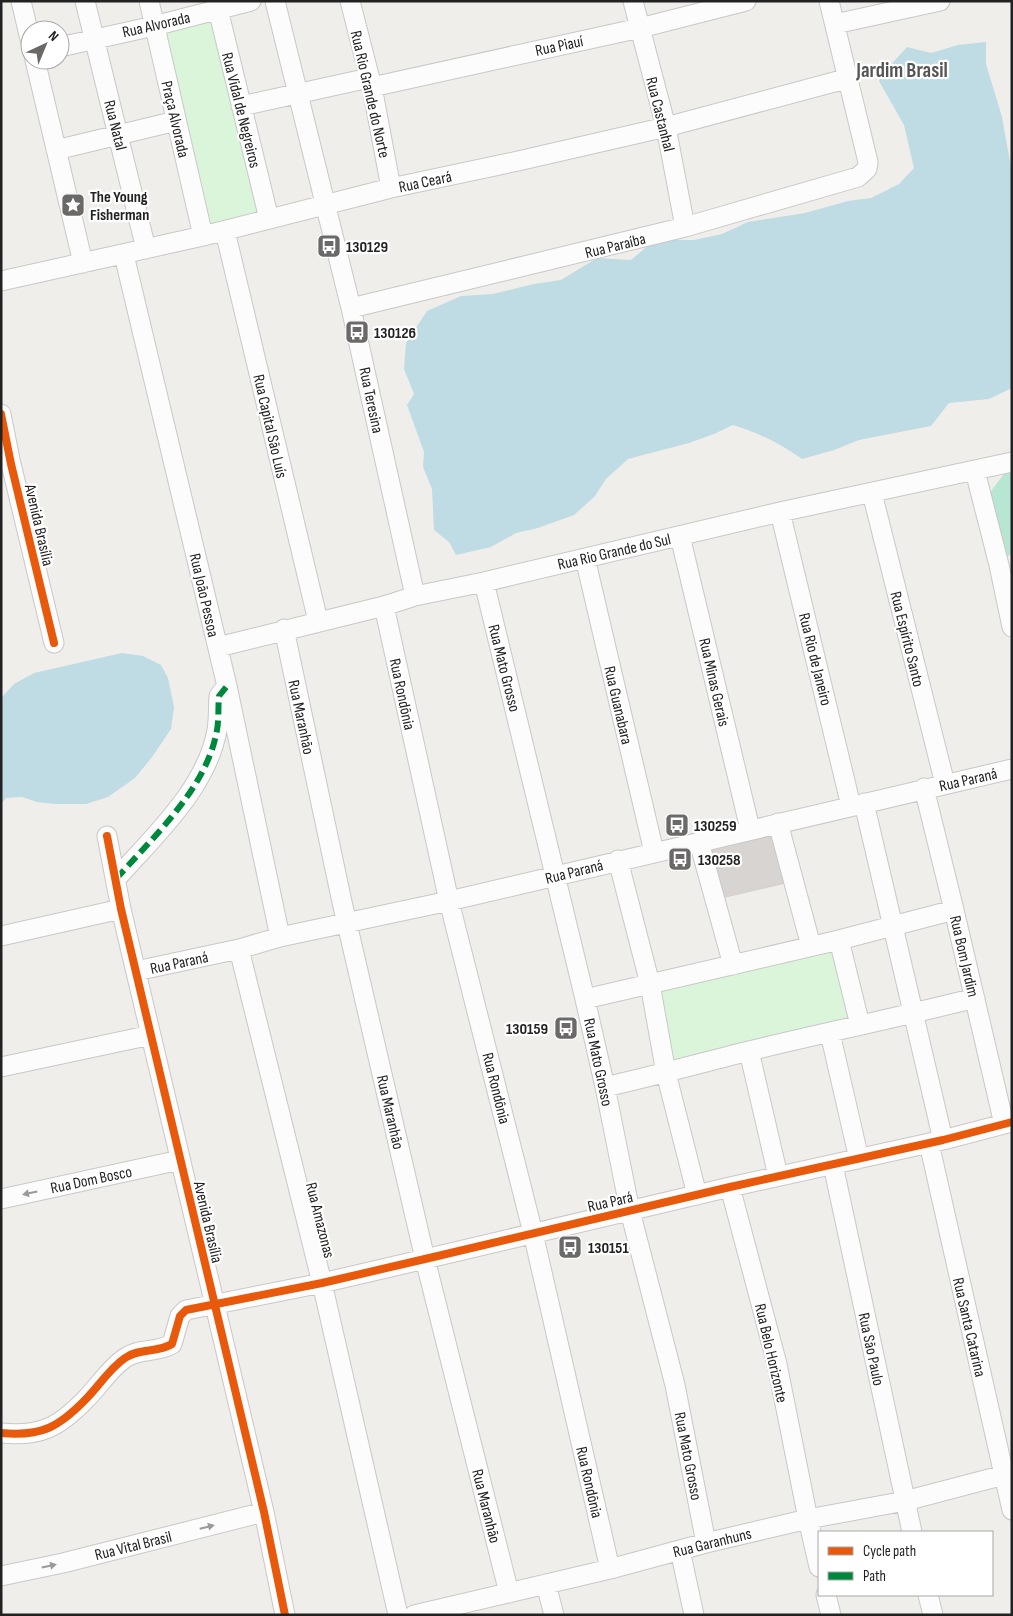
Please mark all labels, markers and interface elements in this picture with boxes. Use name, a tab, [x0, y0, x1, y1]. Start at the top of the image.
street label: Rua Alvorada	[121, 8, 192, 42]
north arrow	[20, 20, 70, 70]
text: N	[45, 27, 62, 45]
street label: Rua Rio Grande do Norte	[346, 29, 393, 160]
street label: Rua Piauí	[534, 32, 585, 61]
street label: Rua Vidal de Negreiros	[217, 51, 264, 170]
district label: Jardim Brasil	[855, 58, 948, 83]
street label: Rua Castanhal	[641, 75, 678, 154]
street label: Praça Alvorada	[156, 79, 193, 160]
street label: Rua Natal	[99, 98, 130, 152]
street label: Rua Ceará	[397, 168, 453, 197]
place label: The Young Fisherman	[90, 188, 149, 225]
place icon: The Young Fisherman	[60, 192, 86, 218]
street label: Rua Paraíba	[583, 230, 648, 263]
bus stop icon: 130129	[316, 233, 342, 259]
place label: 130129	[346, 238, 388, 257]
bus stop icon: 130126	[344, 319, 370, 345]
place label: 130126	[374, 324, 416, 343]
street label: Rua Teresina	[354, 365, 387, 435]
street label: Rua Capital São Luís	[248, 373, 291, 480]
street label: Avenida Brasília	[20, 482, 57, 568]
street label: Rua Rio Grande do Sul	[556, 530, 673, 575]
street label: Rua João Pessoa	[185, 552, 222, 639]
street label: Rua Espírito Santo	[886, 590, 928, 689]
street label: Rua Rio de Janeiro	[794, 611, 835, 708]
street label: Rua Mato Grosso	[484, 623, 524, 714]
street label: Rua Minas Gerais	[694, 636, 733, 729]
street label: Rua Rondônia	[385, 657, 418, 732]
street label: Rua Guanabara	[599, 664, 636, 746]
street label: Rua Maranhão	[283, 678, 318, 756]
street label: Rua Paraná	[937, 765, 999, 796]
bus stop icon: 130259	[664, 812, 690, 838]
place label: 130259	[694, 817, 737, 836]
bus stop icon: 130258	[667, 846, 693, 872]
place label: 130258	[698, 851, 741, 870]
street label: Rua Paraná	[543, 856, 605, 889]
street label: Rua Bom Jardim	[945, 914, 982, 999]
street label: Rua Paraná	[148, 948, 210, 979]
bus stop icon: 130159	[553, 1015, 579, 1041]
street label: Rua Mato Grosso	[579, 1017, 616, 1108]
place label: 130159	[506, 1020, 548, 1039]
street label: Rua Rondônia	[478, 1051, 514, 1126]
street label: Rua Maranhão	[372, 1073, 407, 1151]
street label: Rua Dom Bosco	[49, 1163, 134, 1198]
street label: Avenida Brasília	[189, 1179, 226, 1265]
street label: Rua Amazonas	[301, 1181, 338, 1260]
street label: Rua Pará	[586, 1188, 635, 1217]
one-way arrow	[22, 1189, 38, 1197]
bus stop icon: 130151	[557, 1234, 583, 1260]
place label: 130151	[588, 1239, 629, 1258]
street label: Rua Santa Catarina	[948, 1276, 989, 1379]
street label: Rua Belo Horizonte	[750, 1302, 791, 1405]
street label: Rua São Paulo	[854, 1311, 888, 1387]
street label: Rua Mato Grosso	[670, 1411, 705, 1502]
street label: Rua Rondônia	[571, 1445, 606, 1520]
street label: Rua Maranhão	[467, 1467, 504, 1545]
one-way arrow	[199, 1522, 214, 1530]
street label: Rua Garanhuns	[671, 1524, 754, 1562]
street label: Rua Vital Brasil	[93, 1528, 174, 1565]
legend	[818, 1531, 993, 1596]
text: Cycle path	[863, 1542, 916, 1561]
one-way arrow	[41, 1561, 57, 1569]
text: Path	[863, 1567, 886, 1586]

